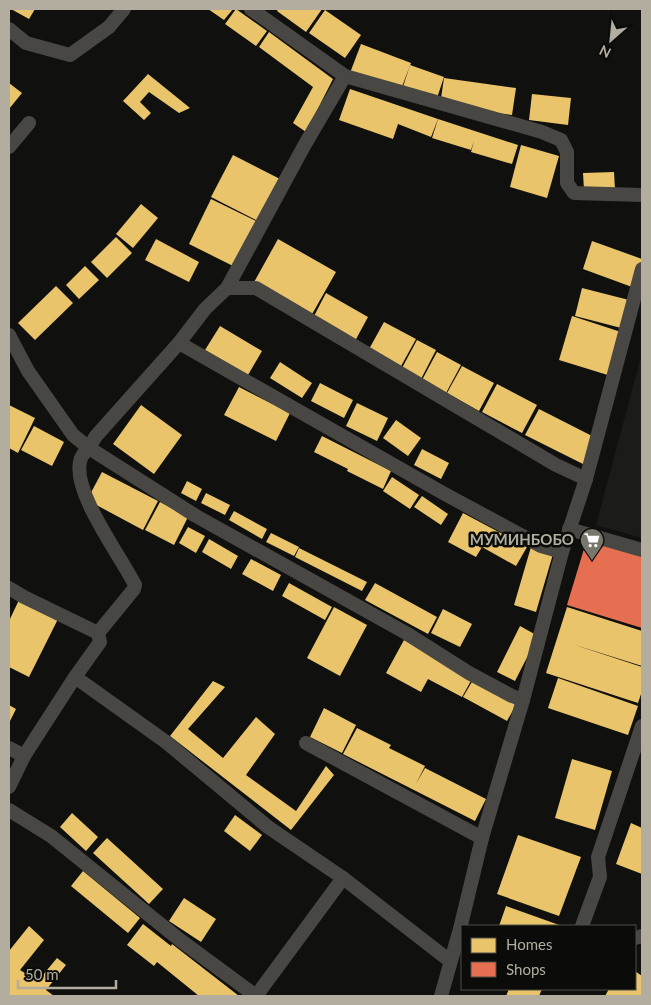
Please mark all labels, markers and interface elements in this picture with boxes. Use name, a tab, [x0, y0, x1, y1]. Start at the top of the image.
north arrow	[586, 15, 636, 65]
text: N	[596, 42, 614, 62]
supermarket icon: МУМИНБОБО	[579, 527, 605, 561]
place label: МУМИНБОБО	[470, 530, 574, 548]
legend	[461, 925, 636, 990]
text: Homes	[506, 935, 552, 953]
scale bar	[18, 958, 115, 990]
text: Shops	[506, 960, 546, 978]
text: 50 m	[25, 965, 59, 983]

